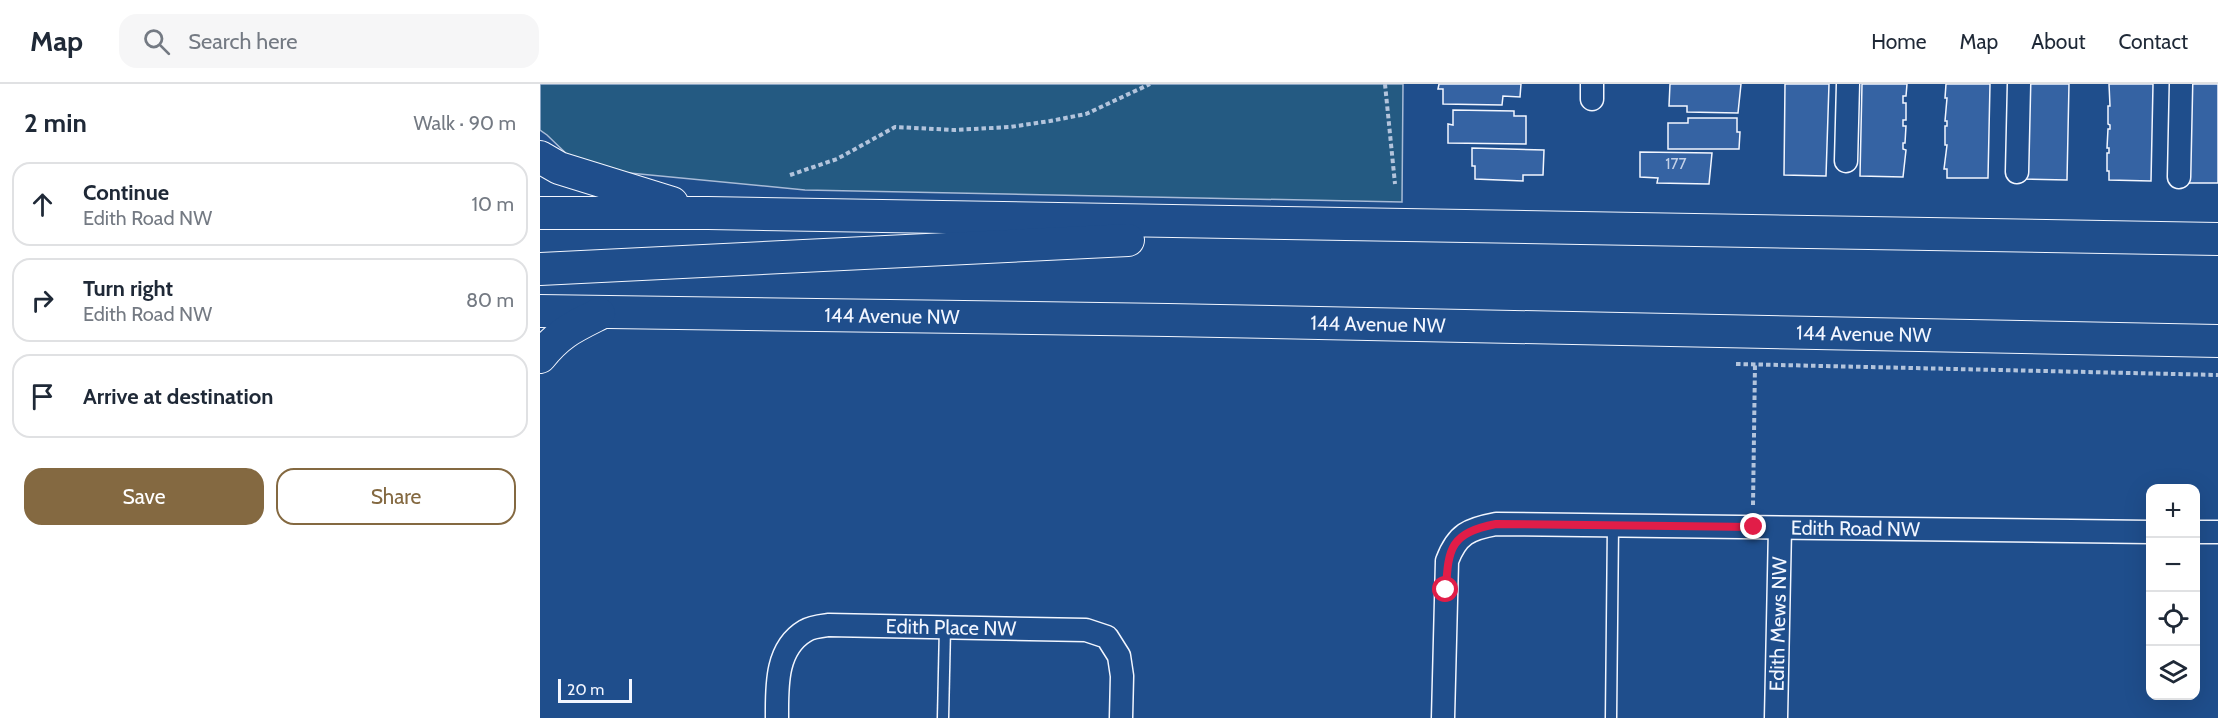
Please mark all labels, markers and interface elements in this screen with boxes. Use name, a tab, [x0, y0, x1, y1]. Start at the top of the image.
search box	[119, 14, 539, 68]
text: Map	[30, 24, 83, 58]
icon: search	[140, 25, 173, 58]
text: Search here	[188, 28, 297, 55]
text: Home	[1871, 29, 1927, 54]
text: Map	[1960, 29, 1998, 54]
text: About	[2031, 29, 2085, 54]
text: Contact	[2118, 29, 2188, 54]
text: 2 min	[24, 107, 87, 139]
text: Walk · 90 m	[413, 111, 516, 135]
house number: 177	[1665, 154, 1687, 173]
text: Continue	[83, 179, 169, 206]
icon: ahead	[26, 188, 59, 221]
text: 10 m	[471, 192, 514, 216]
text: Edith Road NW	[83, 206, 212, 230]
text: Turn right	[83, 275, 173, 302]
icon: right	[26, 284, 59, 317]
text: 80 m	[466, 288, 514, 312]
text: Edith Road NW	[83, 302, 212, 326]
street label: 144 Avenue NW	[824, 303, 960, 329]
street label: 144 Avenue NW	[1310, 311, 1446, 338]
street label: 144 Avenue NW	[1796, 321, 1932, 347]
icon: arrive	[26, 380, 59, 413]
text: Arrive at destination	[83, 383, 273, 410]
button: Save	[24, 468, 264, 525]
button: Share	[276, 468, 516, 525]
map controls	[2146, 484, 2200, 700]
button: +	[2146, 484, 2200, 538]
route end	[1740, 513, 1766, 539]
street label: Edith Road NW	[1791, 516, 1920, 541]
button: −	[2146, 538, 2200, 592]
street label: Edith Mews NW	[1765, 556, 1791, 692]
route start	[1432, 576, 1458, 602]
button: locate	[2146, 592, 2200, 646]
street label: Edith Place NW	[886, 614, 1017, 641]
button: layers	[2146, 646, 2200, 700]
scale bar	[558, 676, 632, 704]
text: 20 m	[567, 680, 604, 699]

